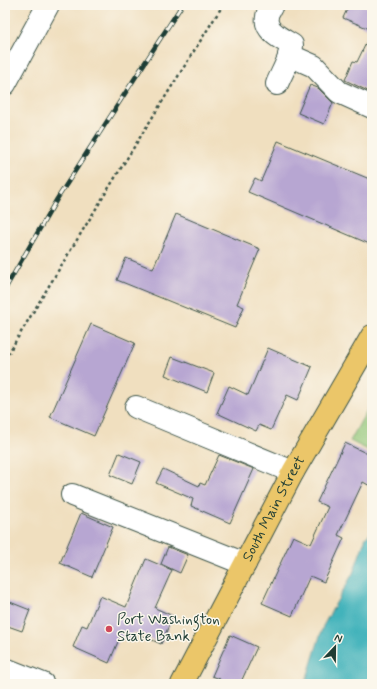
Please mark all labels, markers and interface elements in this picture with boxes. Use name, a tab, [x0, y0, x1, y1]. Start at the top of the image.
street label: South Main Street	[238, 452, 310, 565]
place label: Port Washington State Bank	[117, 610, 220, 647]
marker: Port Washington State Bank	[104, 624, 114, 634]
north arrow	[315, 627, 355, 667]
text: N	[332, 631, 344, 647]

